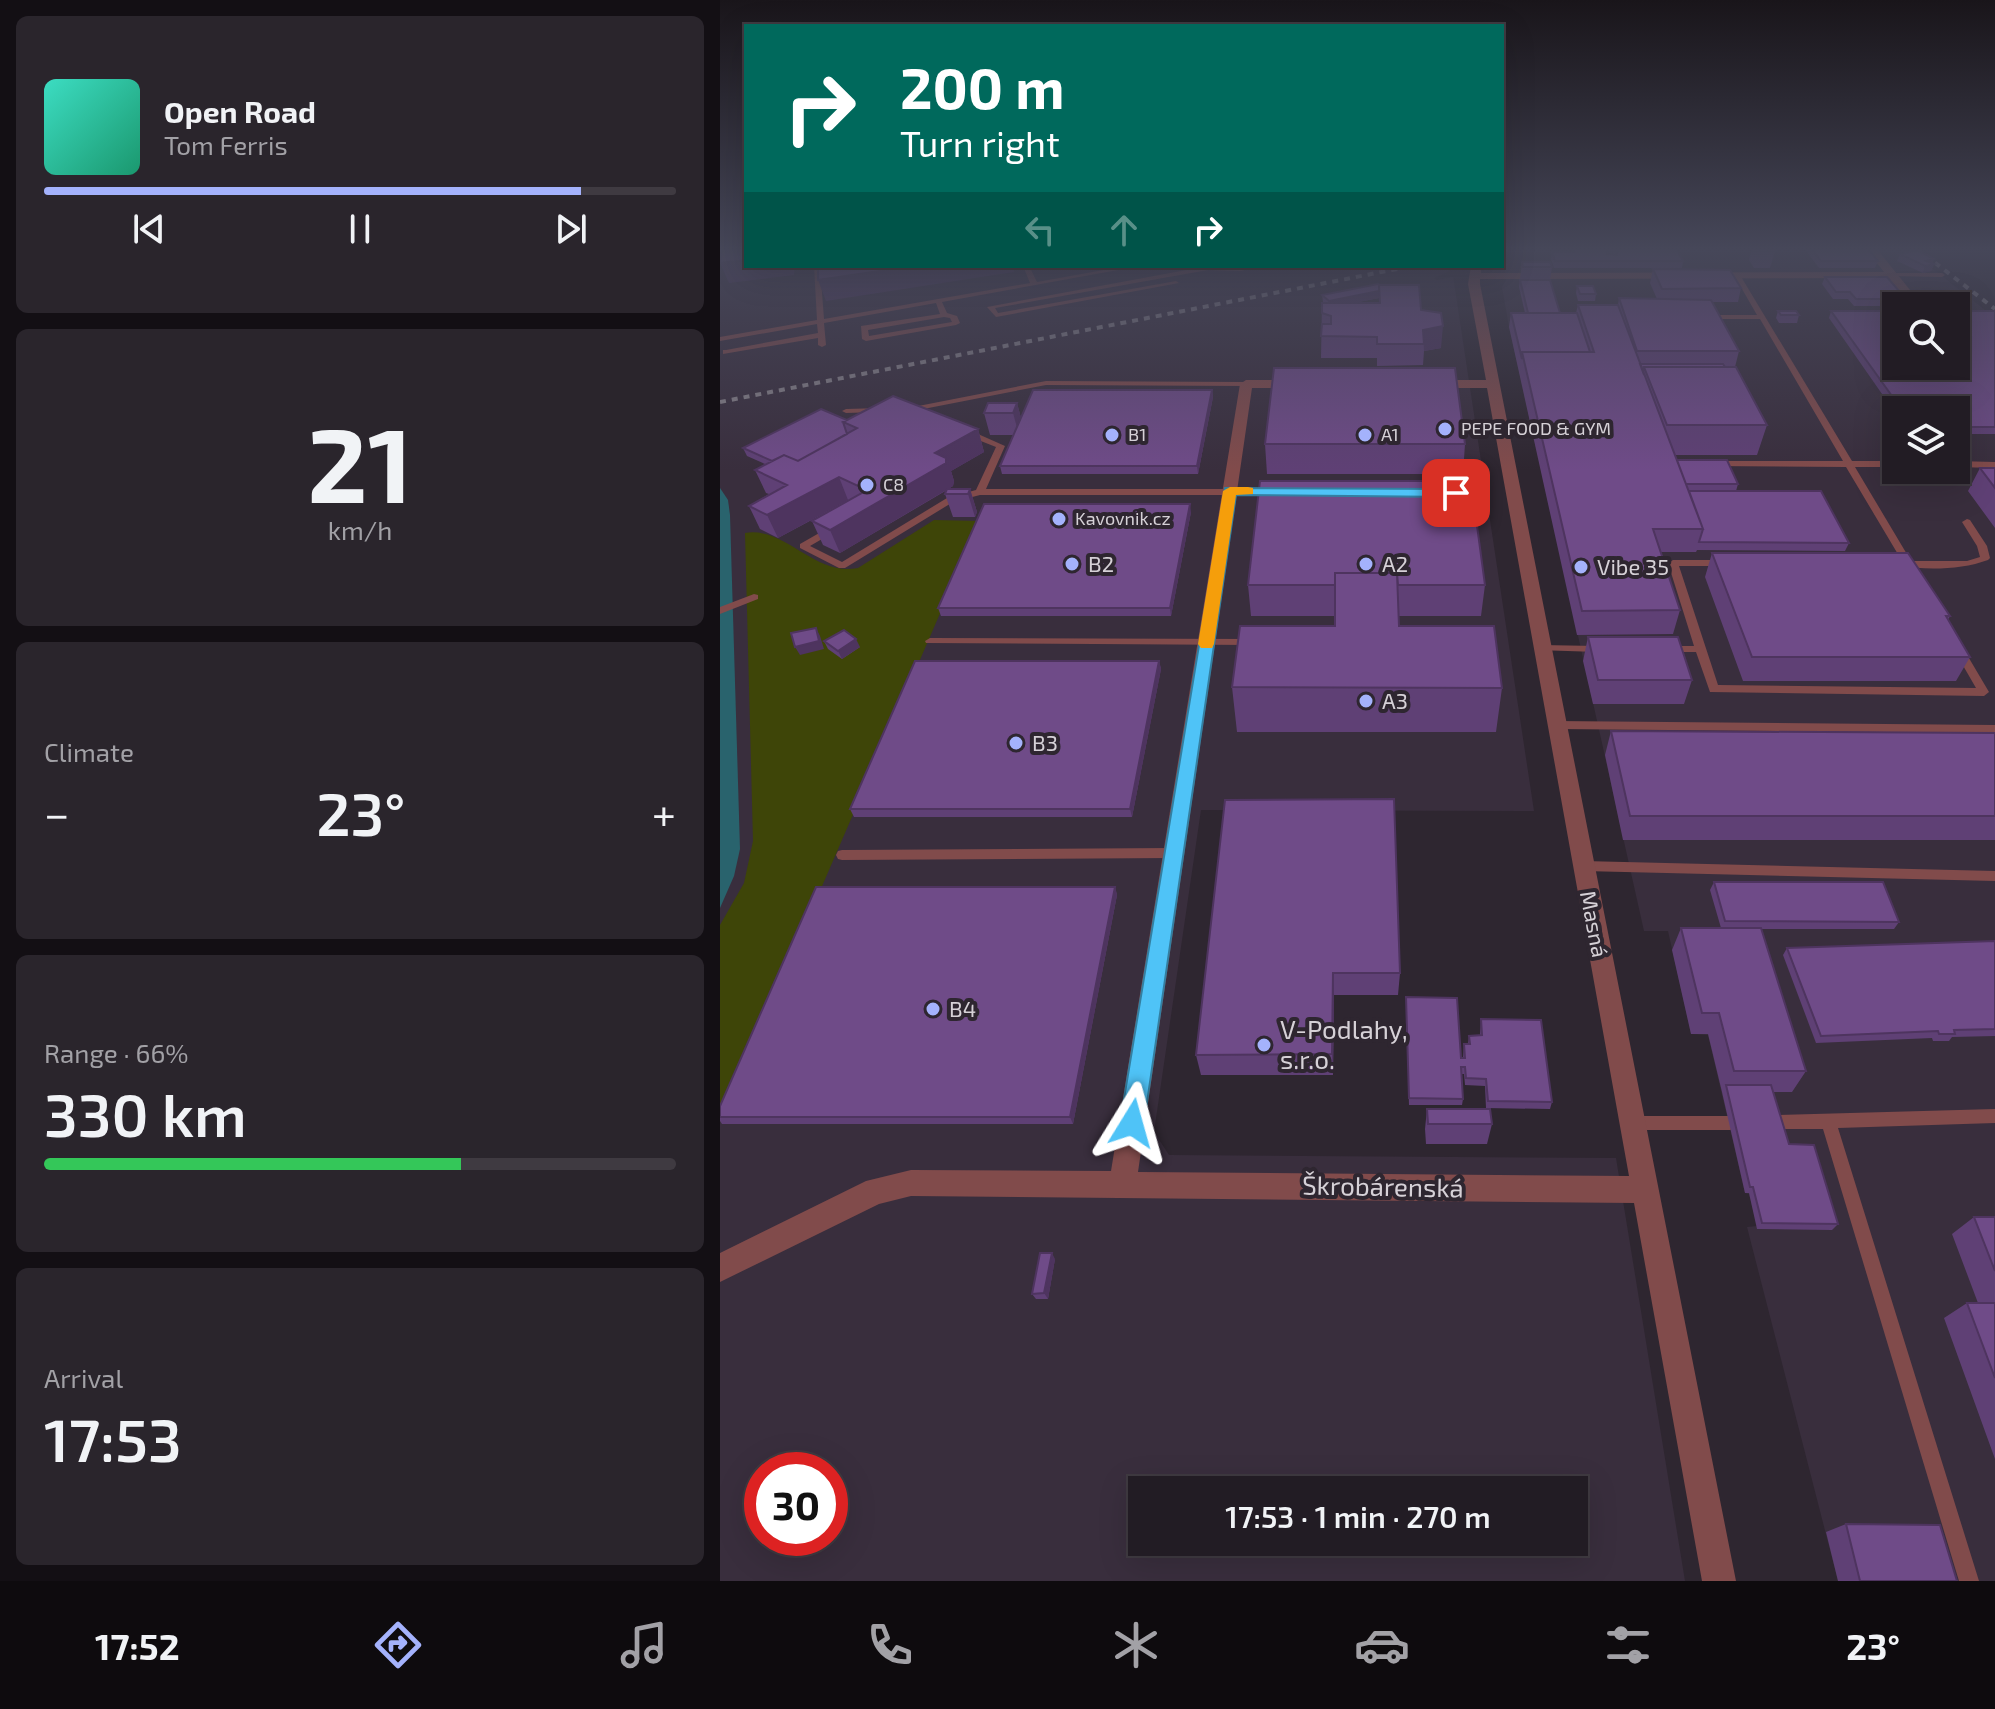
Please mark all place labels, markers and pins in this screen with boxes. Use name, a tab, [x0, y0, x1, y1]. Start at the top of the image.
place label: PEPE FOOD & GYM	[1461, 417, 1611, 439]
marker: PEPE FOOD & GYM	[1436, 420, 1454, 438]
place label: B1	[1128, 423, 1146, 445]
place label: A1	[1381, 423, 1399, 445]
marker: B1	[1103, 426, 1121, 444]
marker: A1	[1356, 426, 1374, 444]
pin	[1422, 459, 1490, 527]
place label: C8	[883, 473, 904, 495]
marker: C8	[858, 476, 876, 494]
place label: Kavovnik.cz	[1075, 507, 1171, 529]
marker: Kavovnik.cz	[1050, 510, 1068, 528]
place label: B2	[1088, 550, 1114, 576]
place label: A2	[1382, 550, 1408, 576]
place label: Vibe 35	[1597, 553, 1669, 579]
marker: B2	[1063, 555, 1081, 573]
marker: A2	[1357, 555, 1375, 573]
marker: Vibe 35	[1572, 558, 1590, 576]
place label: A3	[1382, 687, 1408, 713]
marker: A3	[1357, 692, 1375, 710]
place label: B3	[1032, 729, 1058, 755]
marker: B3	[1007, 734, 1025, 752]
place label: B4	[949, 995, 976, 1021]
marker: B4	[924, 1000, 942, 1018]
place label: V-Podlahy, s.r.o.	[1280, 1013, 1408, 1074]
marker: V-Podlahy, s.r.o.	[1255, 1036, 1273, 1054]

